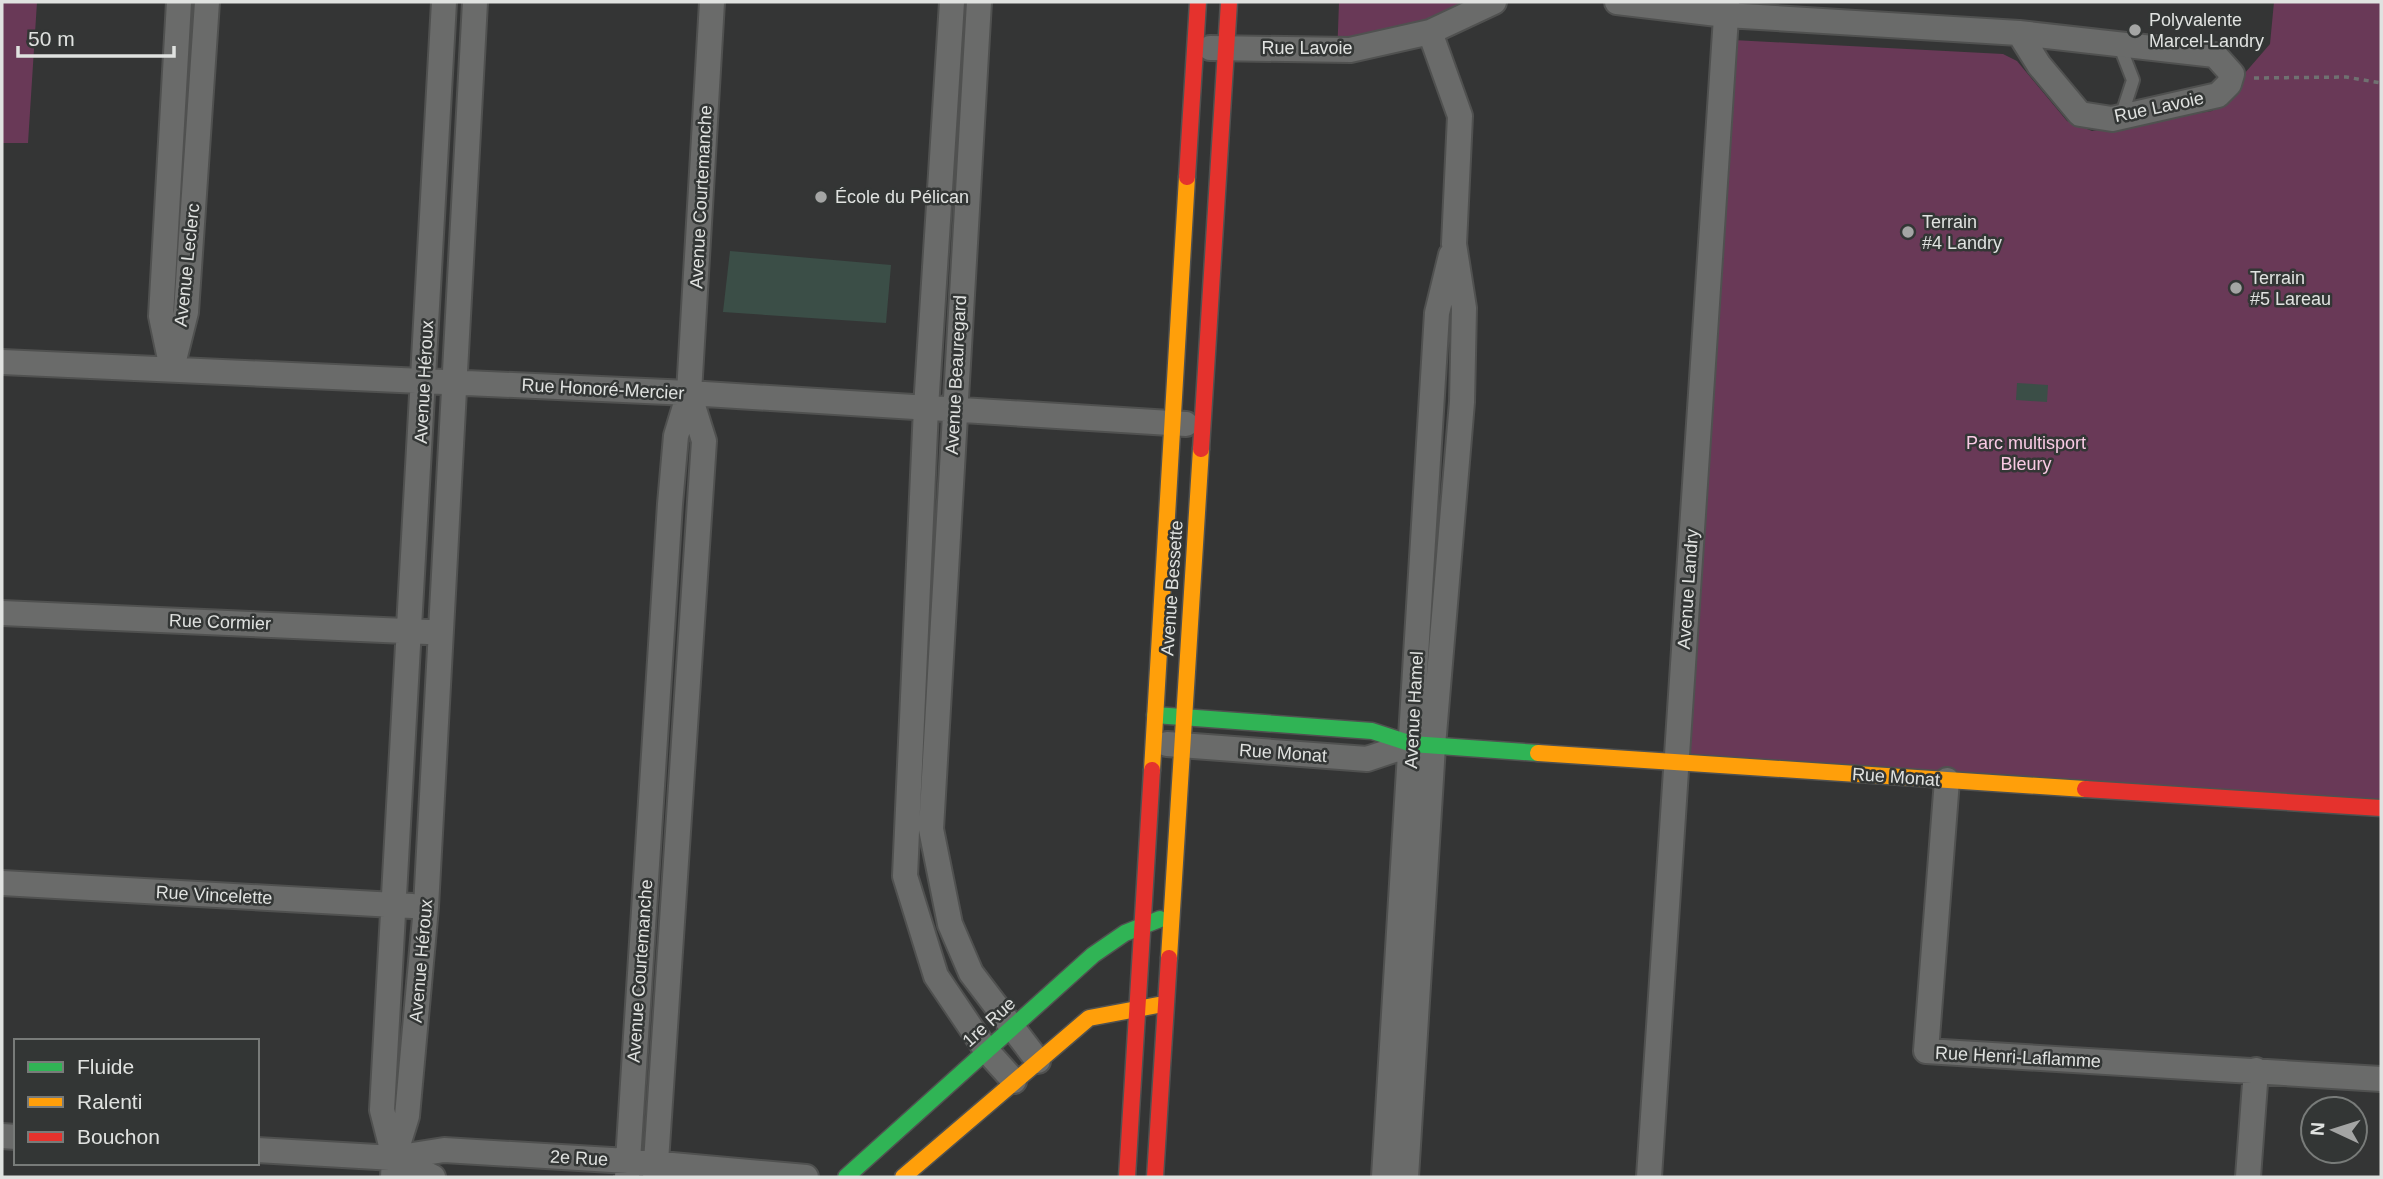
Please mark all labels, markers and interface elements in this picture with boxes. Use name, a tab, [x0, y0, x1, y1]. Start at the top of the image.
place label: Polyvalente Marcel-Landry	[2149, 10, 2264, 51]
scale bar	[18, 14, 173, 58]
marker: Polyvalente Marcel-Landry	[2127, 22, 2143, 38]
text: 50 m	[28, 27, 75, 50]
street label: Rue Lavoie	[1261, 38, 1353, 58]
street label: Rue Lavoie	[2112, 88, 2206, 126]
street label: Avenue Courtemanche	[686, 105, 716, 289]
place label: École du Pélican	[835, 187, 969, 207]
marker: École du Pélican	[813, 189, 829, 205]
street label: Avenue Leclerc	[171, 202, 203, 328]
place label: Terrain #4 Landry	[1922, 212, 2002, 253]
marker: Terrain #4 Landry	[1900, 224, 1916, 240]
place label: Terrain #5 Lareau	[2250, 268, 2331, 309]
marker: Terrain #5 Lareau	[2228, 280, 2244, 296]
street label: Avenue Beauregard	[942, 295, 970, 455]
street label: Avenue Héroux	[411, 320, 437, 444]
street label: Rue Honoré-Mercier	[521, 375, 685, 403]
park label: Parc multisport Bleury	[1966, 433, 2086, 474]
street label: Avenue Bessette	[1157, 520, 1187, 656]
street label: Avenue Landry	[1674, 528, 1702, 650]
street label: Rue Cormier	[169, 610, 271, 634]
street label: Avenue Hamel	[1401, 651, 1427, 769]
street label: Rue Monat	[1238, 740, 1328, 766]
street label: Rue Monat	[1851, 764, 1941, 790]
street label: Avenue Courtemanche	[624, 879, 656, 1063]
street label: Rue Vincelette	[155, 882, 273, 908]
street label: Avenue Héroux	[406, 898, 436, 1024]
street label: 1re Rue	[959, 993, 1019, 1051]
legend	[14, 1039, 259, 1165]
street label: Rue Henri-Laflamme	[1935, 1043, 2101, 1071]
text: Fluide	[77, 1055, 134, 1078]
text: Ralenti	[77, 1090, 142, 1113]
north arrow	[2299, 1095, 2369, 1165]
text: N	[2307, 1121, 2328, 1136]
text: Bouchon	[77, 1125, 160, 1148]
street label: 2e Rue	[549, 1146, 609, 1170]

